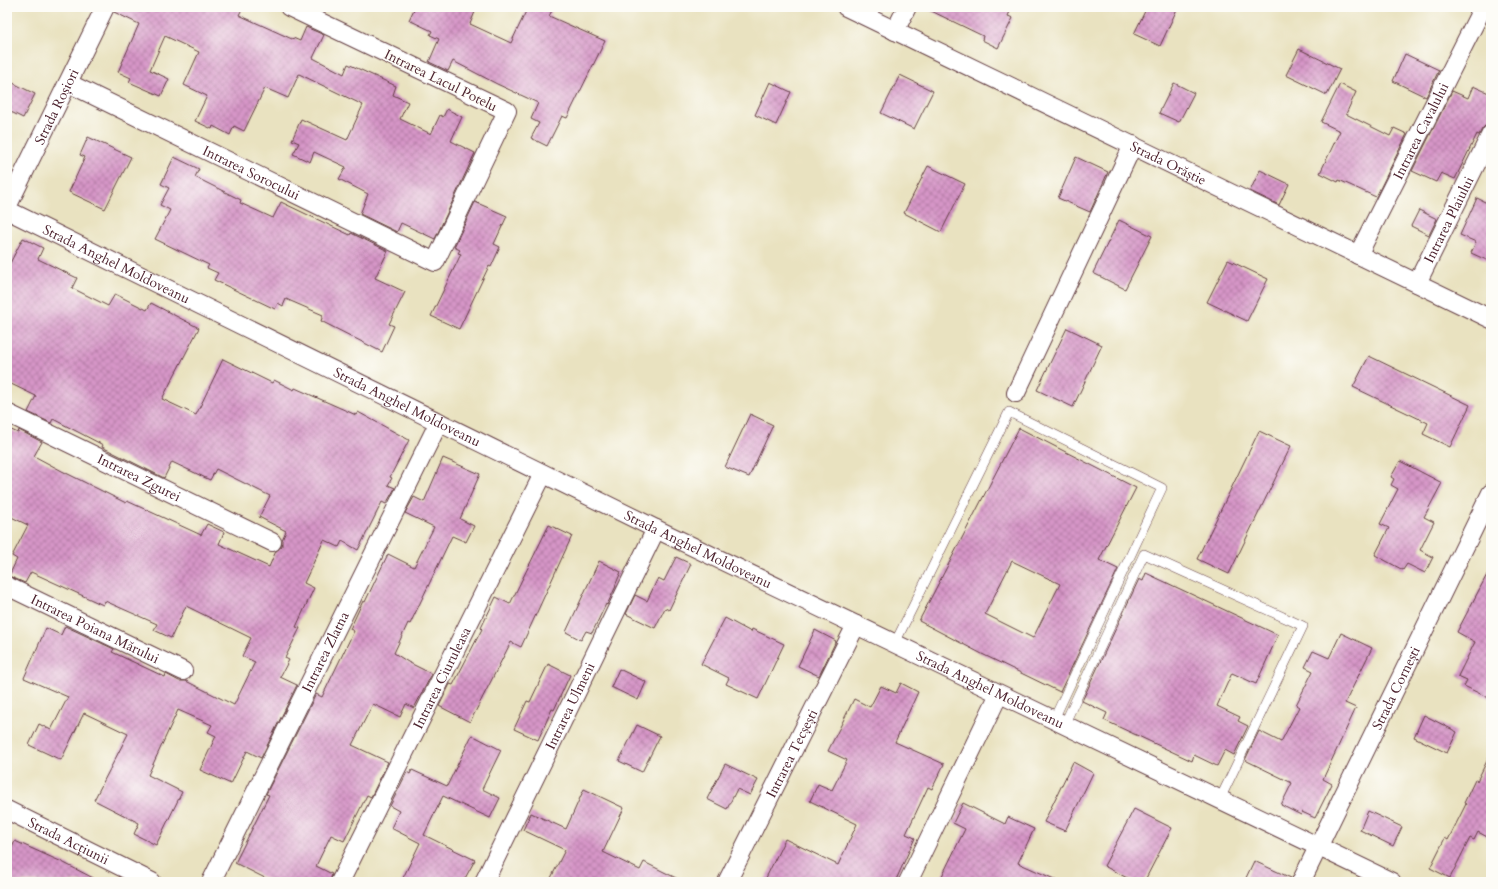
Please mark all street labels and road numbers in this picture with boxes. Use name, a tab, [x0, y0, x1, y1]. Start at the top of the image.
street label: Intrarea Lacul Potelu	[381, 45, 501, 116]
street label: Strada Roșiori	[30, 65, 83, 148]
street label: Intrarea Cavalului	[1389, 79, 1453, 183]
street label: Strada Orăștie	[1127, 137, 1209, 190]
street label: Intrarea Sorocului	[199, 141, 303, 205]
street label: Intrarea Plaiului	[1420, 173, 1479, 266]
street label: Strada Anghel Moldoveanu	[40, 220, 193, 309]
street label: Strada Anghel Moldoveanu	[330, 363, 484, 451]
street label: Intrarea Zgurei	[94, 449, 184, 506]
street label: Strada Anghel Moldoveanu	[621, 506, 775, 593]
street label: Intrarea Poiana Mărului	[28, 590, 162, 668]
street label: Intrarea Zlatna	[298, 608, 354, 695]
street label: Intrarea Ciuruleasa	[409, 624, 475, 732]
street label: Strada Cornești	[1368, 643, 1425, 733]
street label: Strada Anghel Moldoveanu	[913, 646, 1067, 733]
street label: Intrarea Ulmeni	[541, 659, 600, 753]
street label: Intrarea Tecșești	[762, 706, 822, 801]
street label: Strada Acțiunii	[25, 813, 112, 869]

